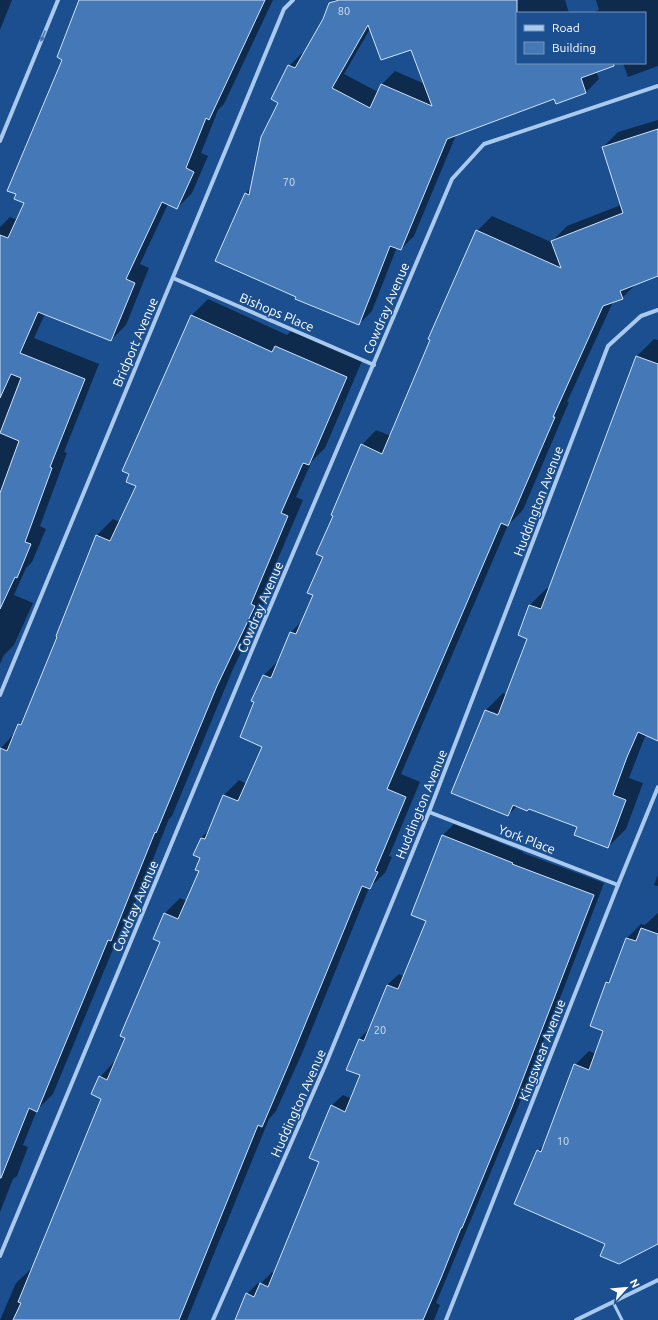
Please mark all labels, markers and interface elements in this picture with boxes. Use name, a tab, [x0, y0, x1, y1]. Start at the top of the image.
house number: 80	[338, 5, 350, 17]
legend	[516, 12, 646, 64]
text: Road	[552, 21, 580, 34]
one-way arrow	[40, 31, 46, 42]
text: Building	[552, 41, 596, 54]
house number: 70	[283, 176, 295, 188]
street label: Cowdray Avenue	[360, 260, 412, 356]
street label: Bishops Place	[238, 290, 316, 334]
street label: Bridport Avenue	[110, 295, 160, 389]
street label: Huddington Avenue	[511, 444, 565, 558]
street label: Cowdray Avenue	[234, 559, 286, 655]
street label: Huddington Avenue	[393, 747, 449, 861]
street label: York Place	[496, 822, 558, 856]
street label: Cowdray Avenue	[109, 858, 161, 954]
street label: Kingswear Avenue	[516, 997, 568, 1103]
house number: 20	[374, 1024, 386, 1036]
street label: Huddington Avenue	[268, 1047, 328, 1159]
house number: 10	[557, 1135, 569, 1147]
north arrow	[606, 1268, 646, 1308]
text: N	[628, 1277, 642, 1290]

